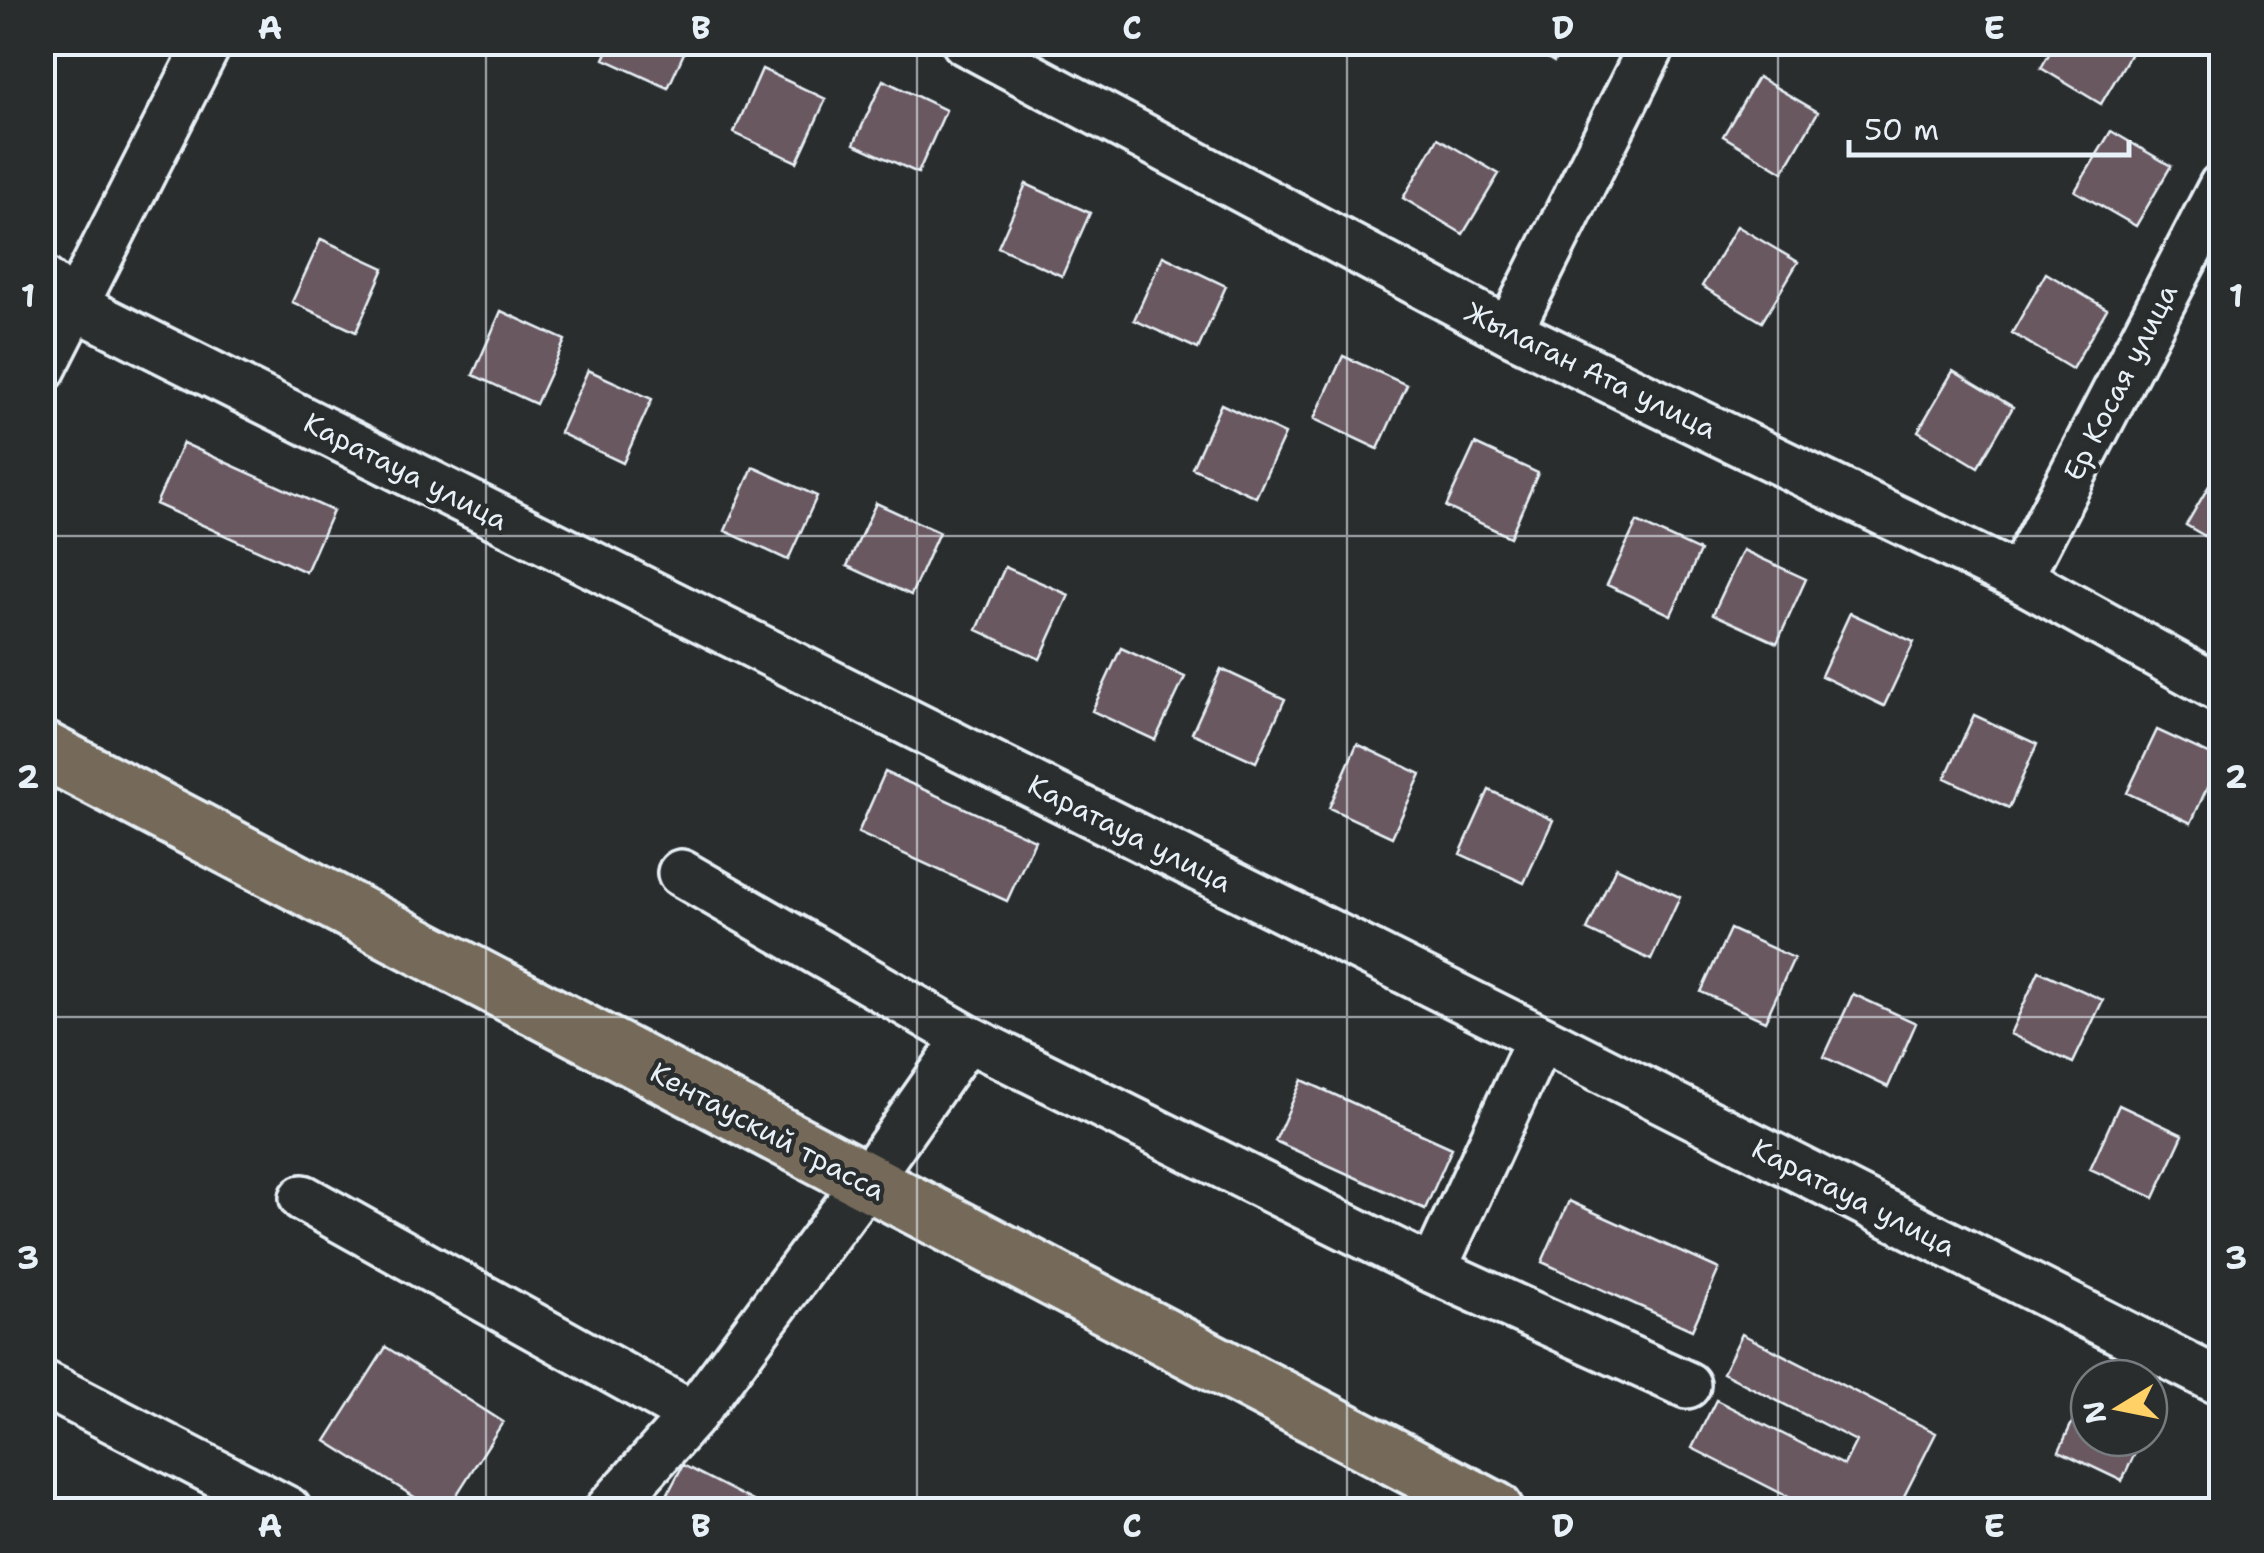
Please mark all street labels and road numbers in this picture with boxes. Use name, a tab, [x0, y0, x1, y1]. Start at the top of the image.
street label: Ер Косая улица	[2054, 277, 2186, 487]
street label: Жылаган Ата улица	[1459, 293, 1723, 447]
street label: Каратауа улица	[297, 403, 515, 539]
street label: Каратауа улица	[1021, 765, 1239, 901]
street label: Кентауский трасса	[644, 1053, 892, 1209]
street label: Каратауа улица	[1745, 1129, 1963, 1265]

